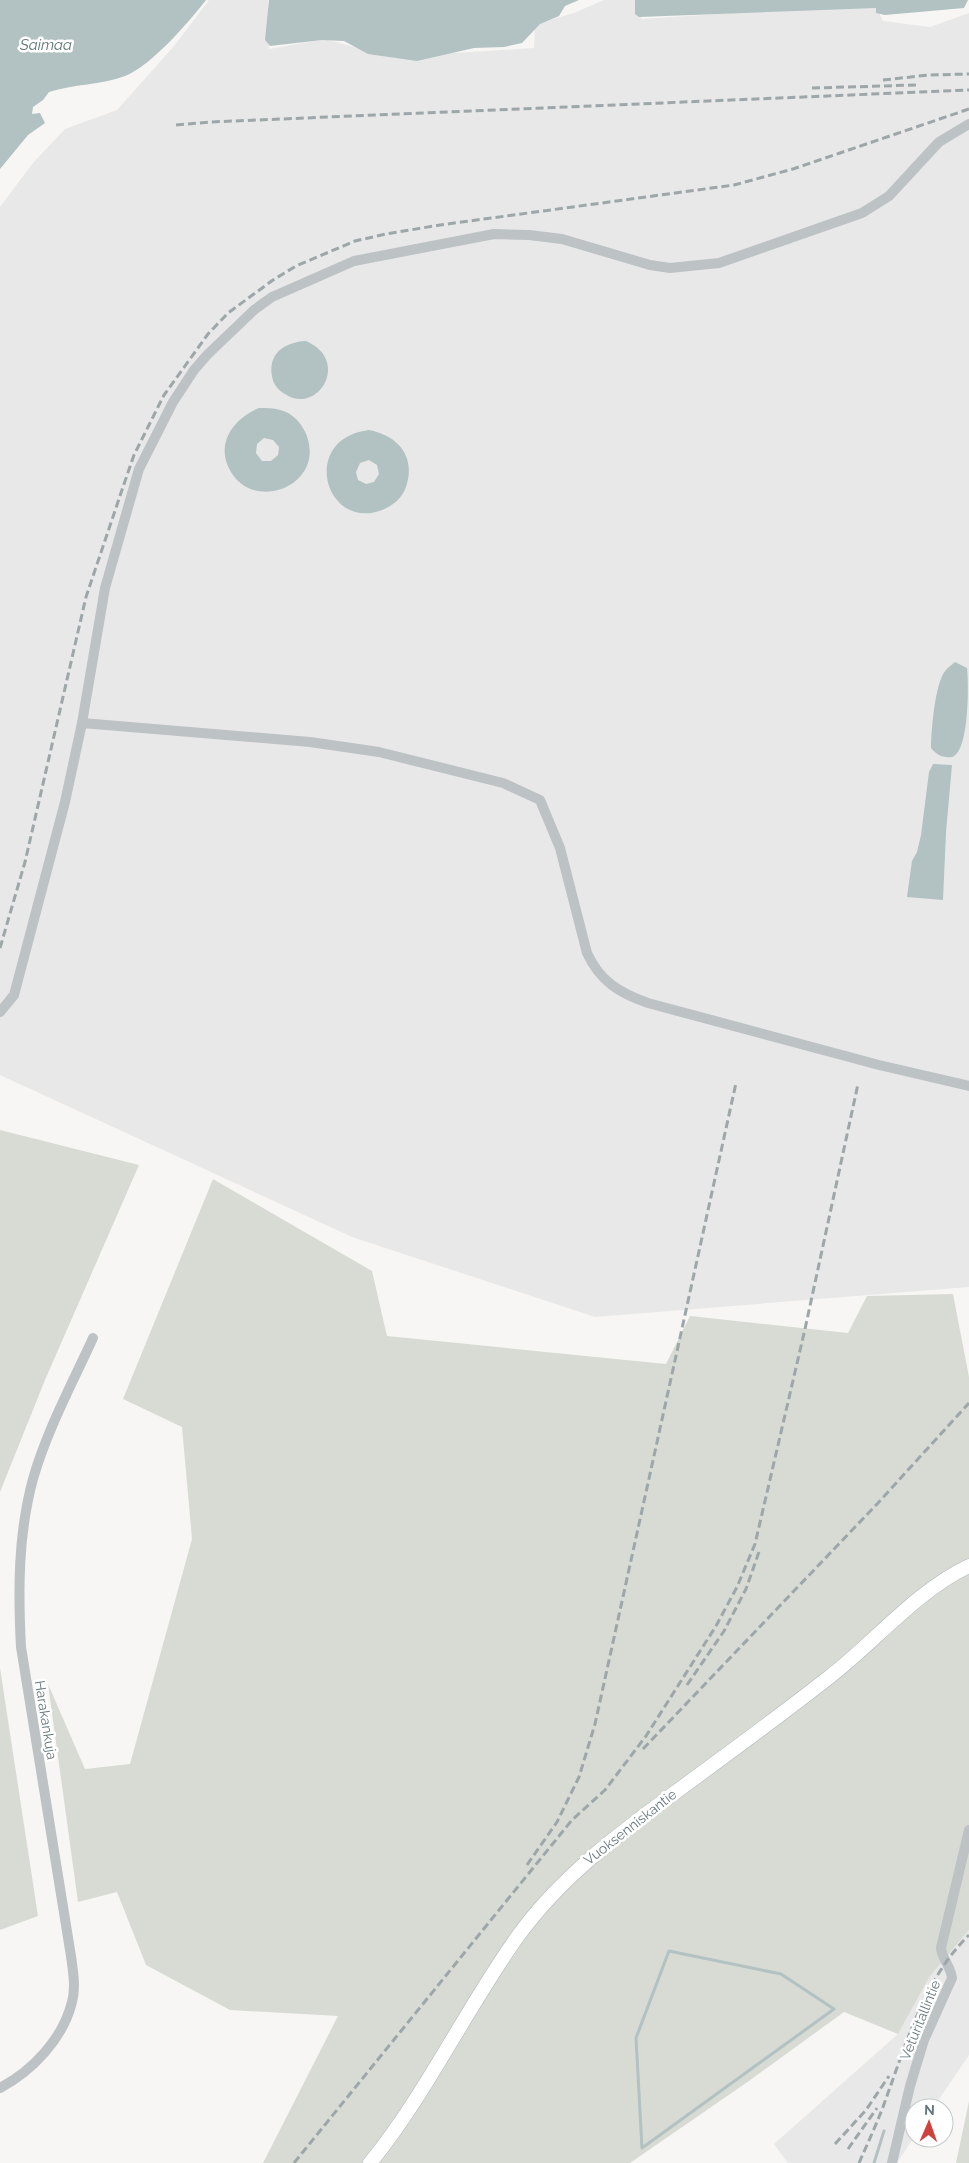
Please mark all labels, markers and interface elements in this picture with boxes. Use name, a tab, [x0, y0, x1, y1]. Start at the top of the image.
water label: Saimaa	[19, 36, 72, 54]
street label: Harakankuja	[32, 1679, 60, 1761]
street label: Vuoksenniskantie	[580, 1786, 680, 1868]
street label: Veturitallintie	[897, 1978, 943, 2062]
north arrow	[904, 2098, 954, 2148]
text: N	[924, 2102, 935, 2118]

